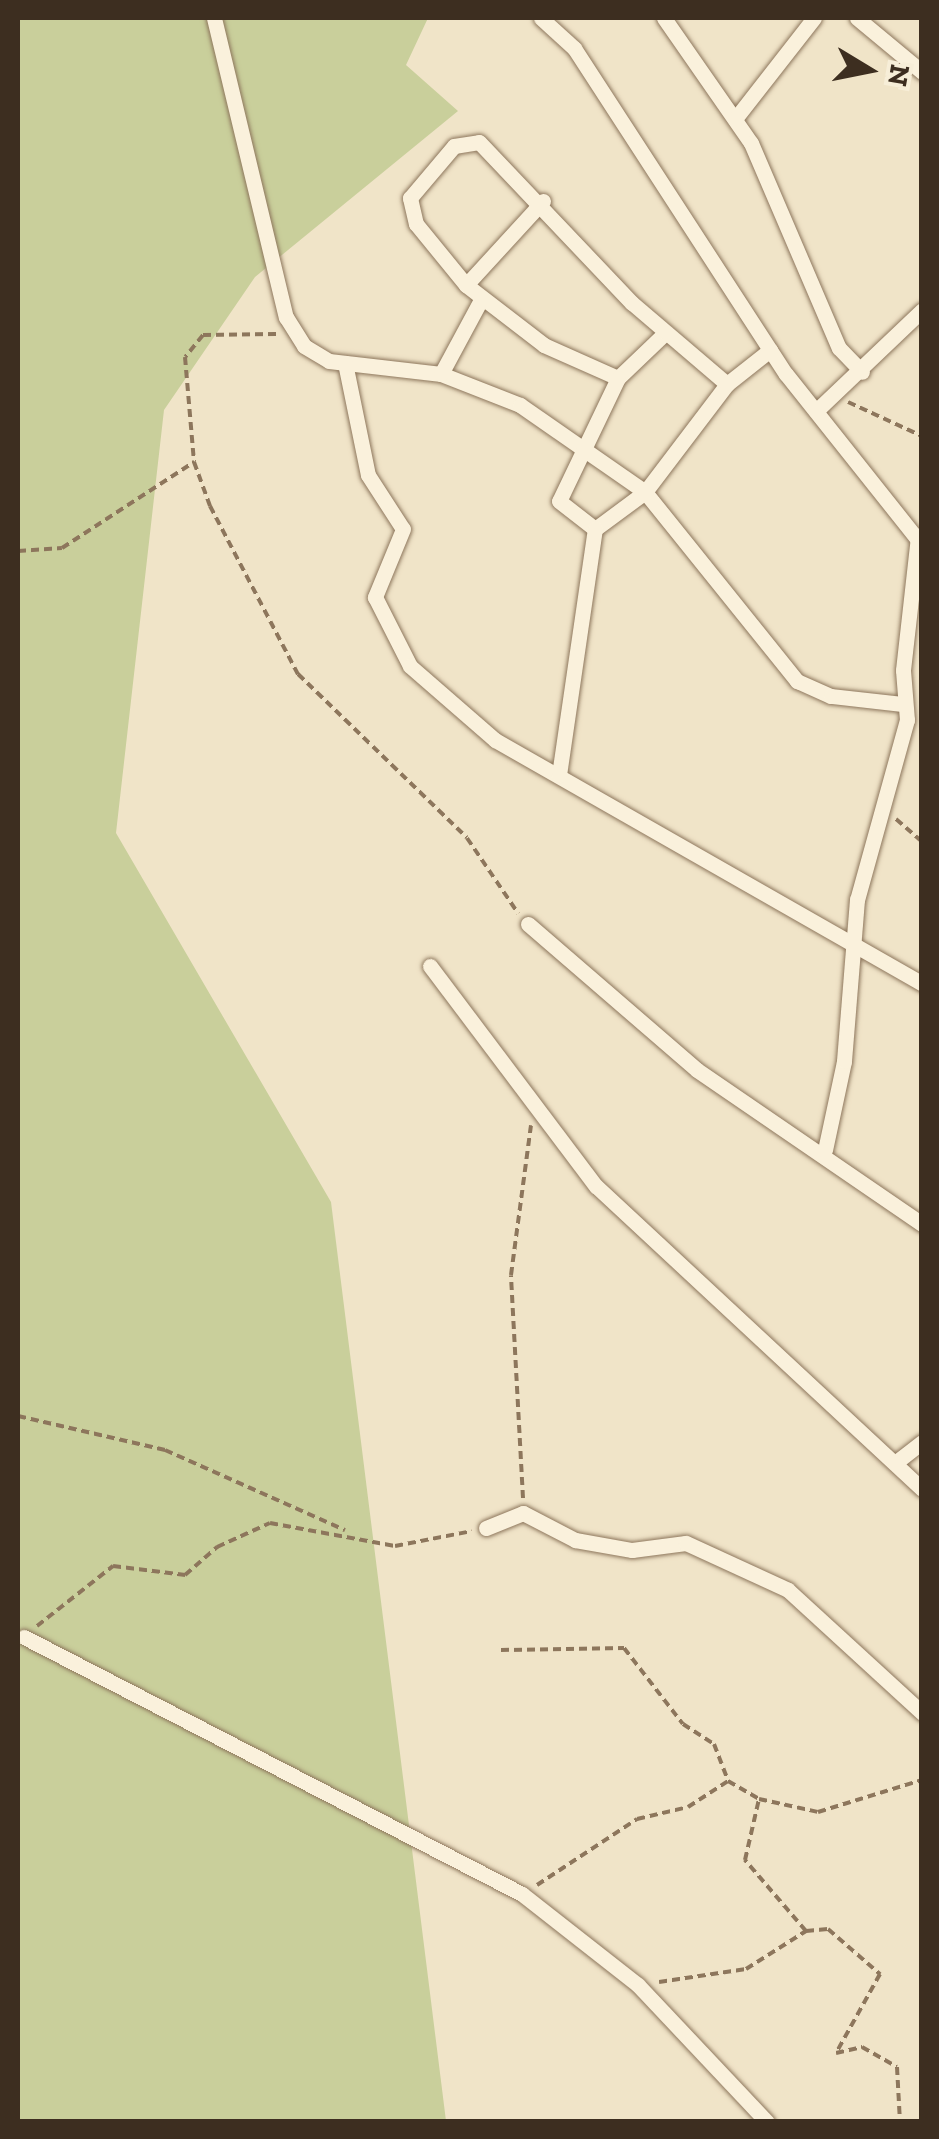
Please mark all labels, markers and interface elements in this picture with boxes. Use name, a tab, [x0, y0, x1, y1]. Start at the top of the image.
north arrow	[819, 20, 919, 120]
text: N	[881, 62, 917, 89]

